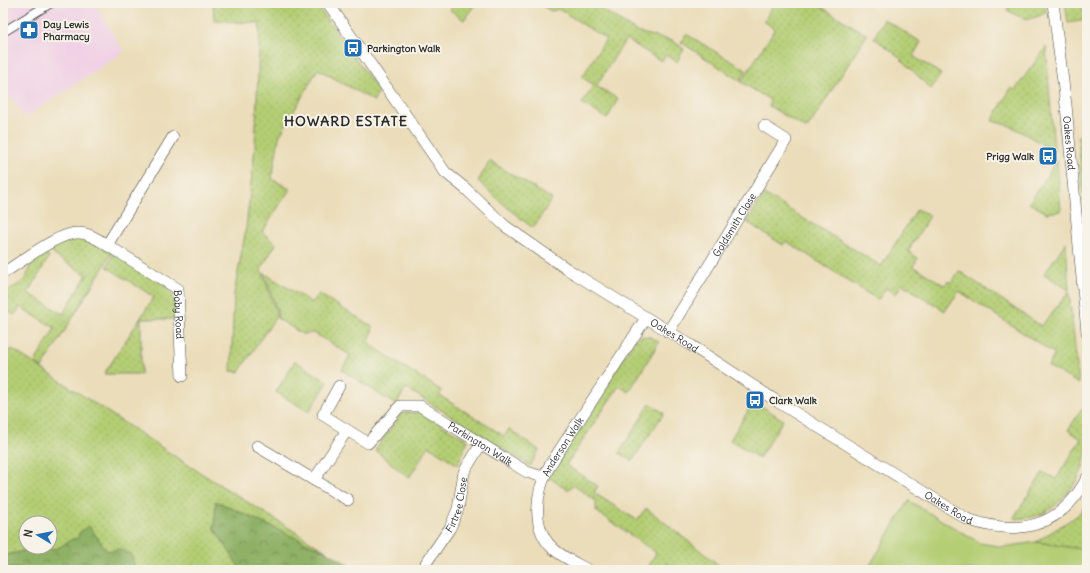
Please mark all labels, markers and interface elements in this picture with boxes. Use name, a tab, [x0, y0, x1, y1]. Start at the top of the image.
place label: Day Lewis Pharmacy	[43, 18, 90, 43]
pharmacy icon: Day Lewis Pharmacy	[18, 19, 40, 41]
bus stop icon: Parkington Walk	[342, 37, 364, 59]
place label: Parkington Walk	[367, 42, 440, 55]
district label: HOWARD ESTATE	[284, 112, 408, 130]
street label: Oakes Road	[1061, 115, 1079, 171]
bus stop icon: Prigg Walk	[1037, 145, 1059, 167]
place label: Prigg Walk	[986, 150, 1034, 163]
street label: Goldsmith Close	[709, 190, 759, 259]
street label: Boby Road	[172, 290, 187, 339]
street label: Oakes Road	[648, 315, 701, 355]
bus stop icon: Clark Walk	[744, 389, 766, 411]
place label: Clark Walk	[769, 394, 817, 407]
street label: Anderson Walk	[539, 415, 586, 478]
street label: Parkington Walk	[446, 419, 515, 468]
street label: Firtree Close	[442, 476, 470, 535]
street label: Oakes Road	[922, 488, 975, 527]
north arrow	[18, 515, 58, 555]
text: N	[21, 528, 36, 538]

